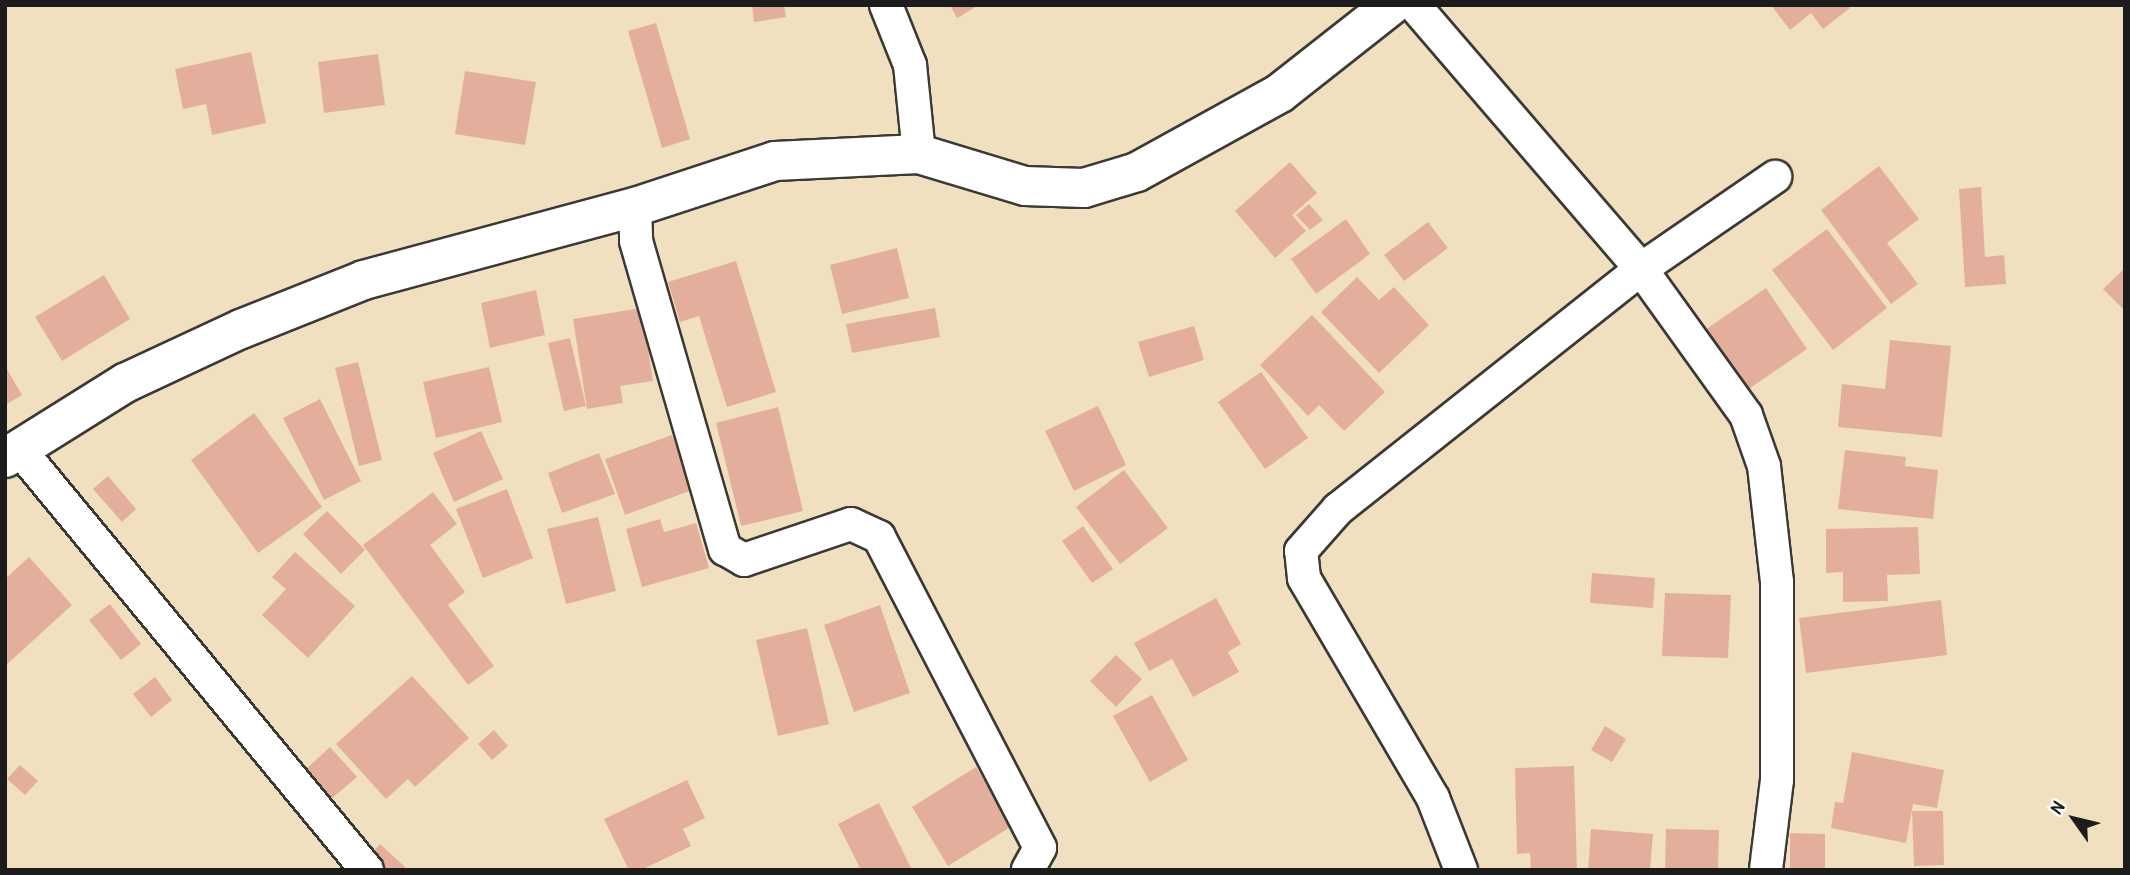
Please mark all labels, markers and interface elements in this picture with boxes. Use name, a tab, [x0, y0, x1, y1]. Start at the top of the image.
north arrow	[2039, 784, 2109, 854]
text: N	[2043, 796, 2070, 819]

